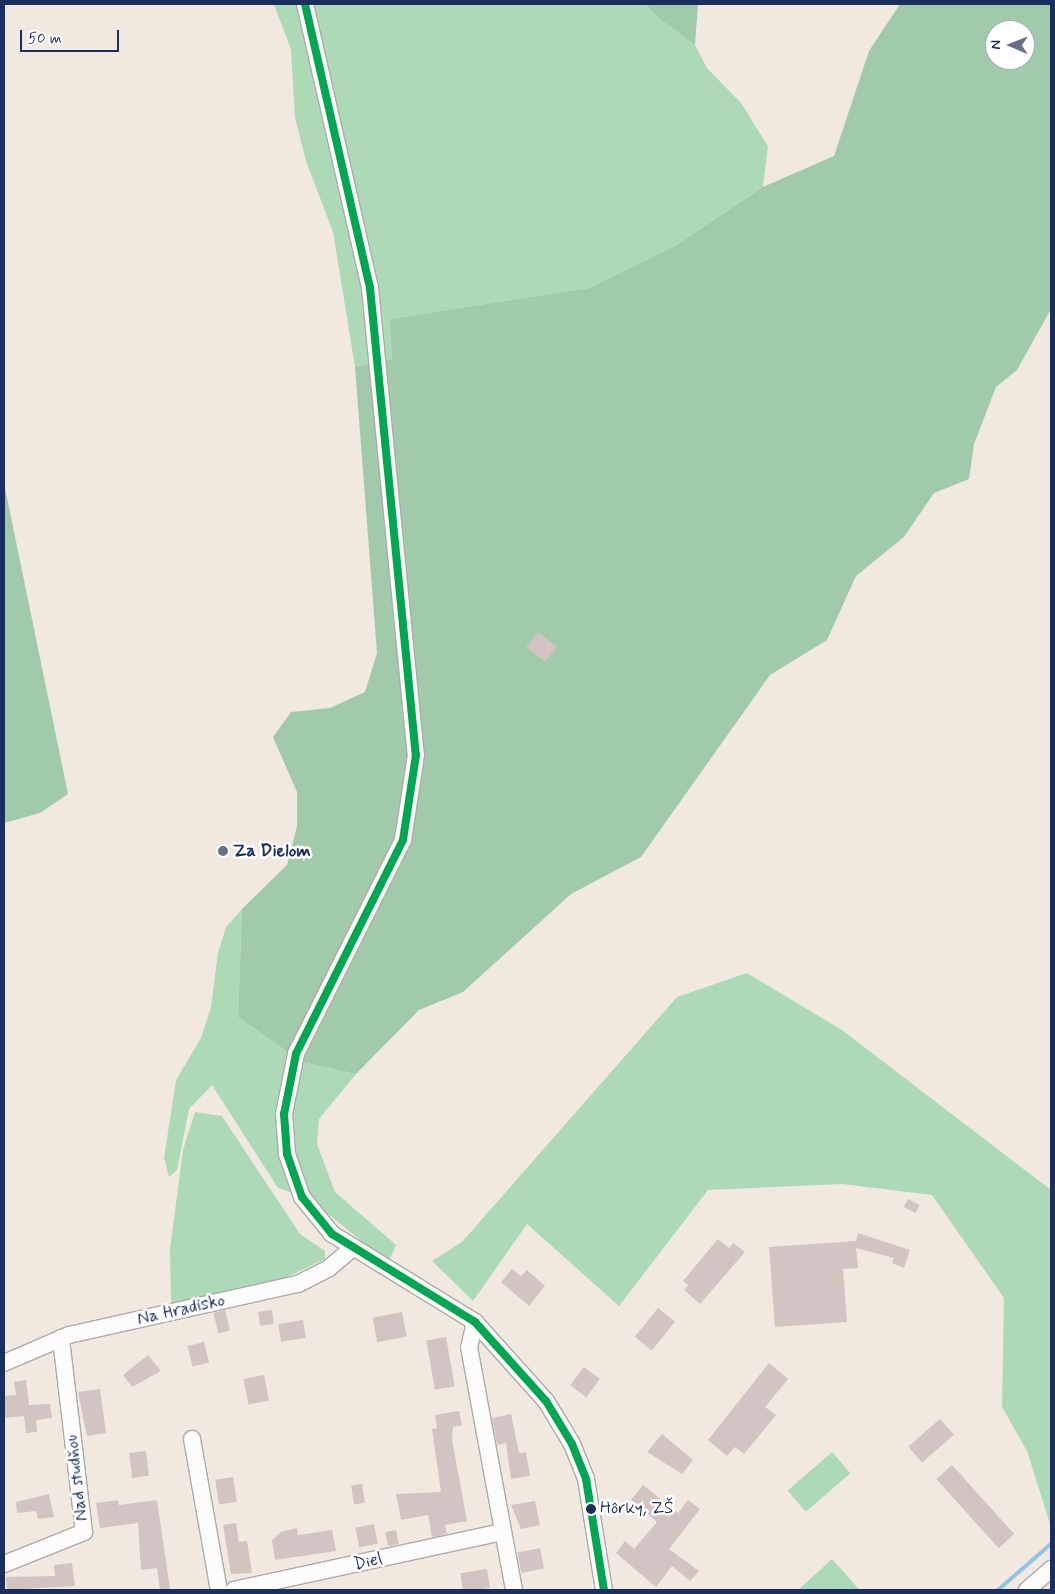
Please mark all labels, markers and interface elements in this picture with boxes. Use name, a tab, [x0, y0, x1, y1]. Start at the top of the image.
scale bar	[22, 20, 121, 52]
north arrow	[985, 20, 1035, 70]
text: 50 m	[28, 29, 62, 49]
text: N	[987, 40, 1005, 50]
place label: Za Dielom	[233, 840, 316, 862]
marker: Za Dielom	[217, 845, 229, 857]
street label: Na Hradisko	[133, 1289, 229, 1331]
street label: Nad studňou	[61, 1434, 93, 1522]
place label: Hôrky, ZŠ	[600, 1499, 673, 1519]
marker: Hôrky, ZŠ	[586, 1504, 596, 1514]
street label: Diel	[351, 1548, 385, 1576]

